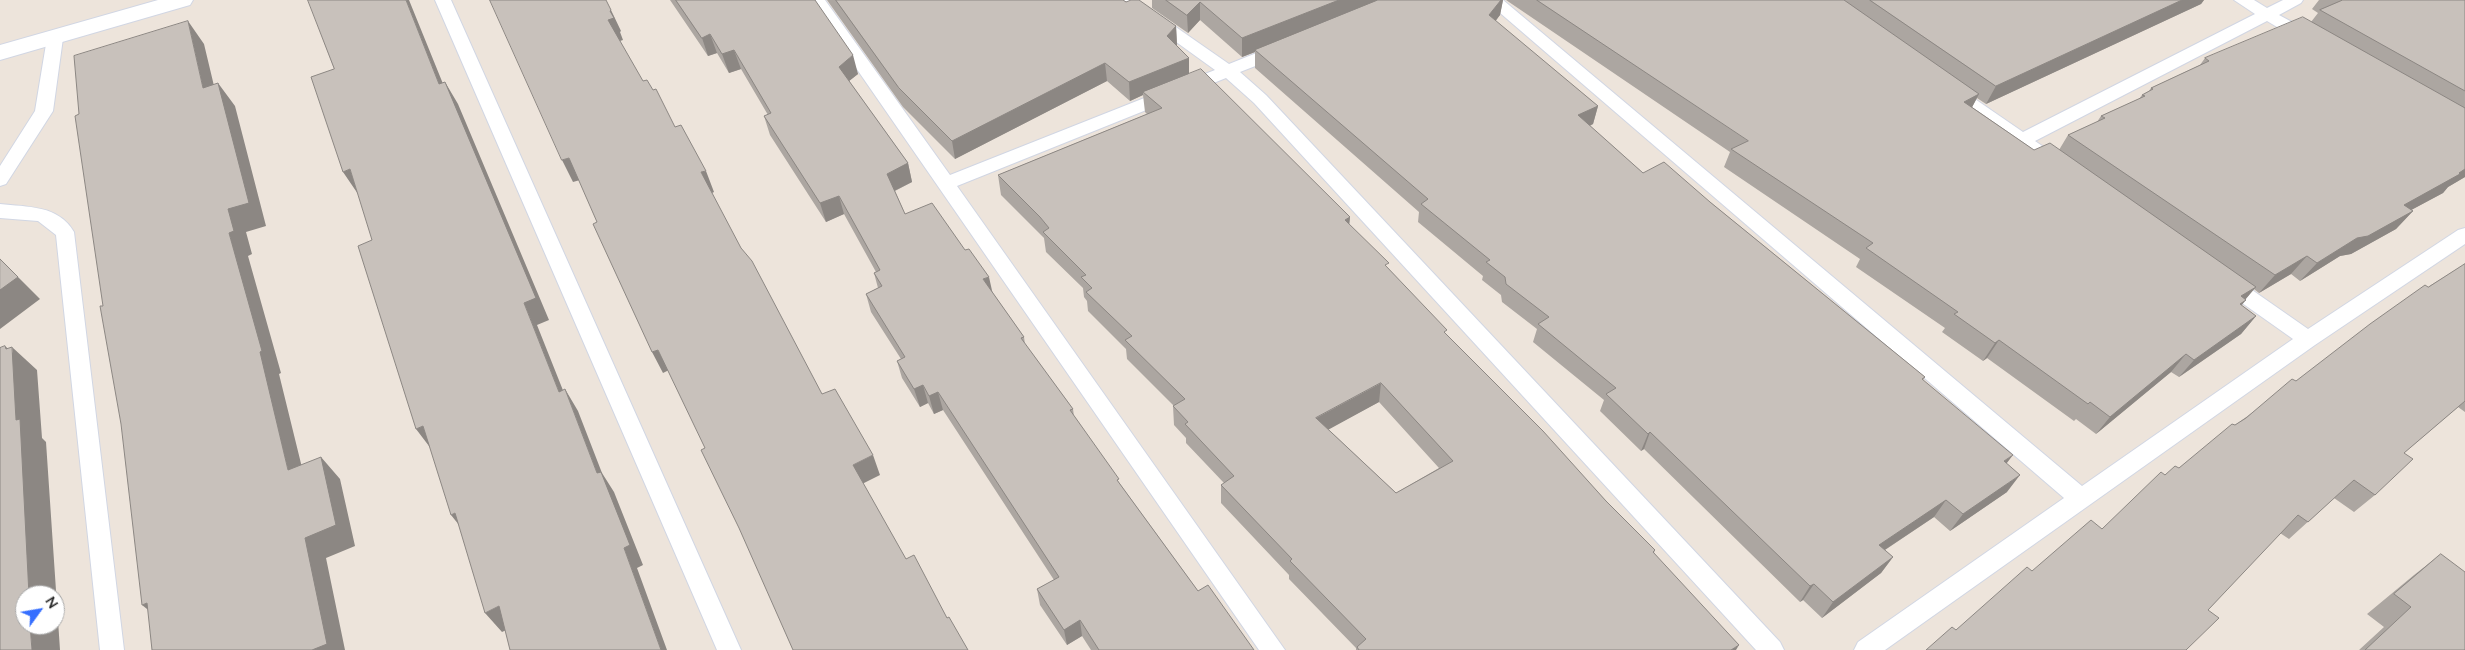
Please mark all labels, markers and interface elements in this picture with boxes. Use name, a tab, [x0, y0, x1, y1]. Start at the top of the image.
north arrow	[15, 585, 65, 635]
text: N	[42, 593, 62, 611]

